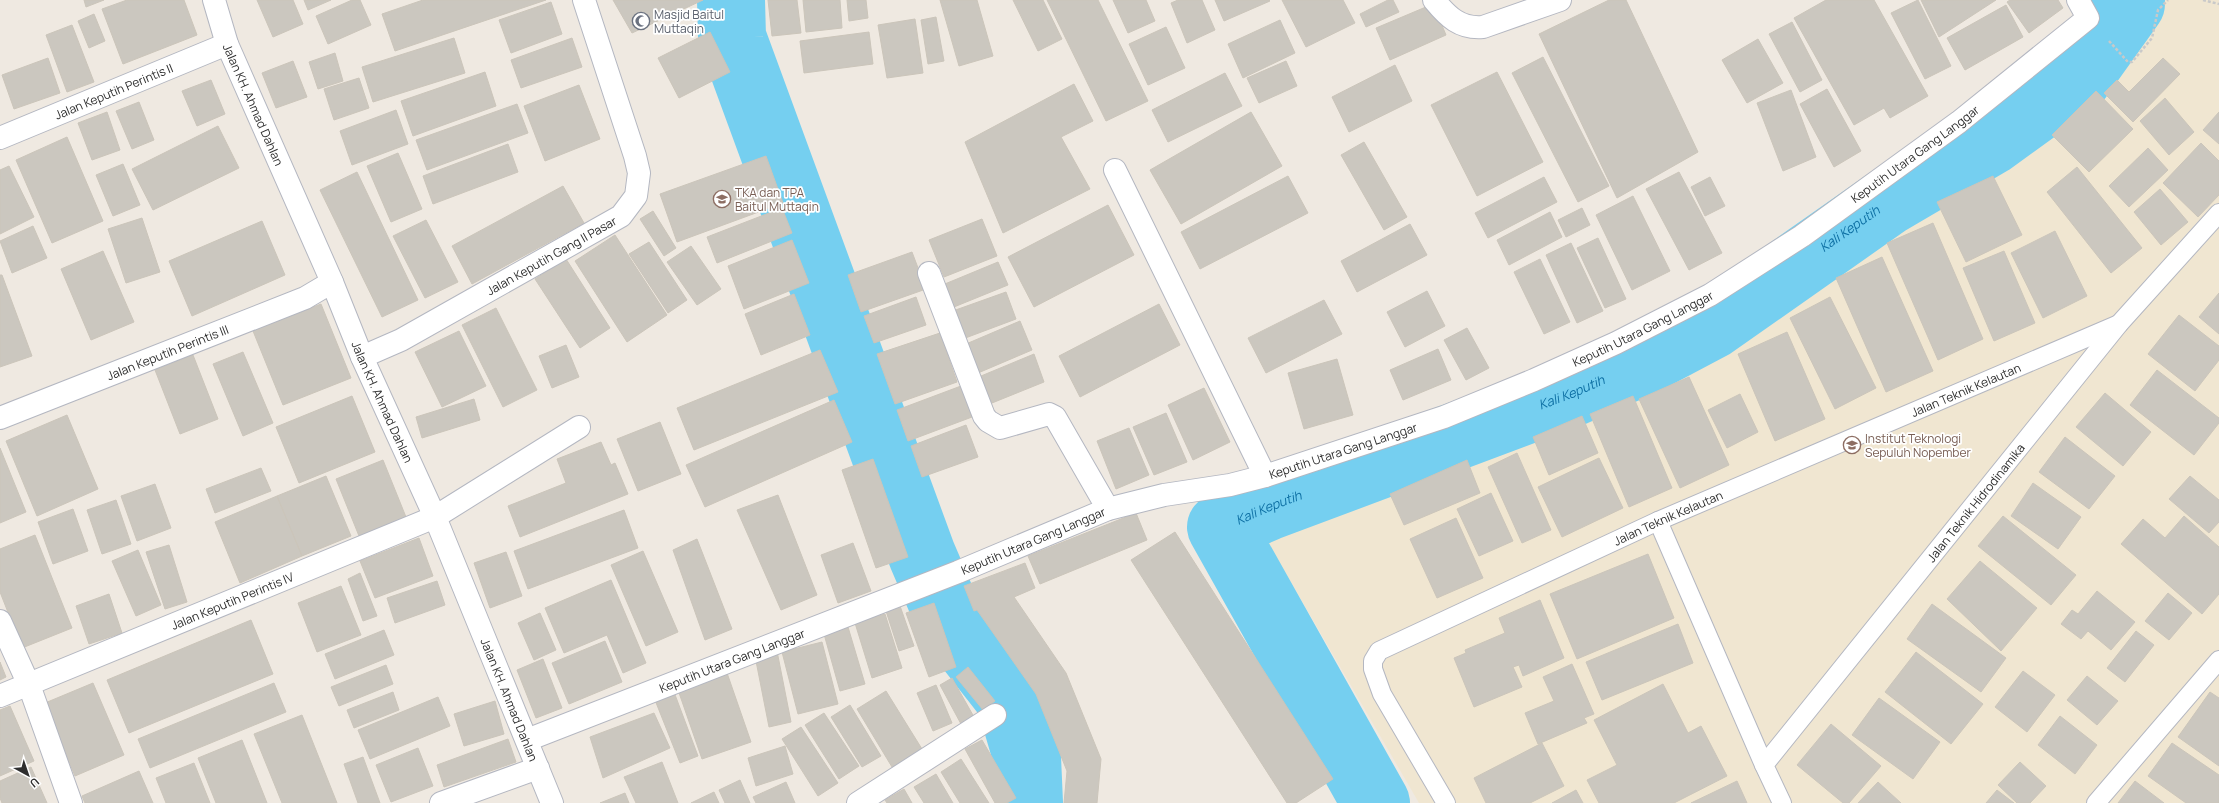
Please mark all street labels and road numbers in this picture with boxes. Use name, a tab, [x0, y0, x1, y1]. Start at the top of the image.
street label: Jalan KH. Ahmad Dahlan	[219, 41, 288, 168]
street label: Jalan Keputih Perintis II	[52, 59, 175, 123]
street label: Keputih Utara Gang Langgar	[1847, 101, 1983, 206]
street label: Jalan Keputih Gang II Pasar	[483, 212, 620, 299]
street label: Keputih Utara Gang Langgar	[1570, 286, 1717, 370]
street label: Jalan Keputih Perintis III	[104, 320, 231, 384]
street label: Jalan KH. Ahmad Dahlan	[348, 338, 417, 465]
street label: Jalan Teknik Kelautan	[1908, 359, 2023, 420]
street label: Keputih Utara Gang Langgar	[1267, 418, 1420, 483]
street label: Jalan Teknik Hidrodinamika	[1922, 440, 2028, 565]
street label: Jalan Teknik Kelautan	[1611, 486, 1725, 549]
street label: Keputih Utara Gang Langgar	[958, 502, 1108, 578]
street label: Jalan Keputih Perintis IV	[168, 567, 297, 633]
street label: Keputih Utara Gang Langgar	[657, 624, 808, 696]
street label: Jalan KH. Ahmad Dahlan	[477, 635, 543, 764]

